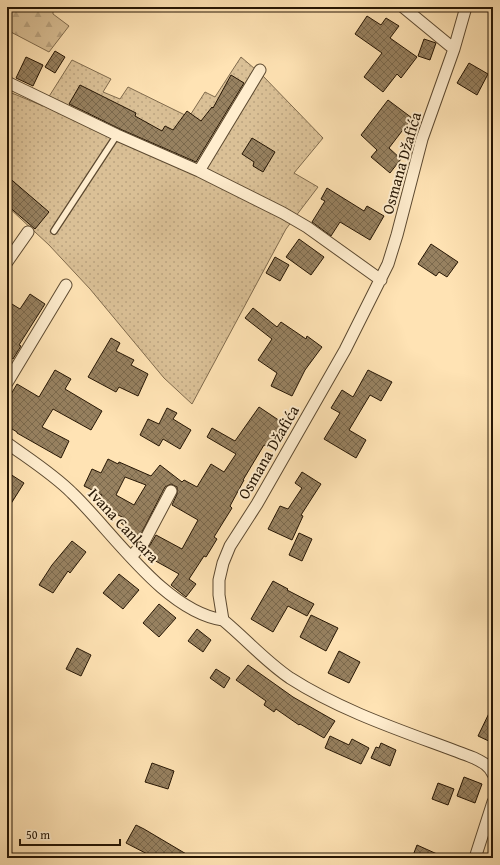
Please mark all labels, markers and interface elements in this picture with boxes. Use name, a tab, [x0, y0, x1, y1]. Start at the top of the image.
street label: Osmana Džafića	[375, 109, 427, 217]
street label: Osmana Džafića	[231, 400, 305, 504]
street label: Ivana Cankara	[83, 482, 166, 568]
scale bar	[20, 821, 120, 847]
text: 50 m	[26, 826, 50, 843]

